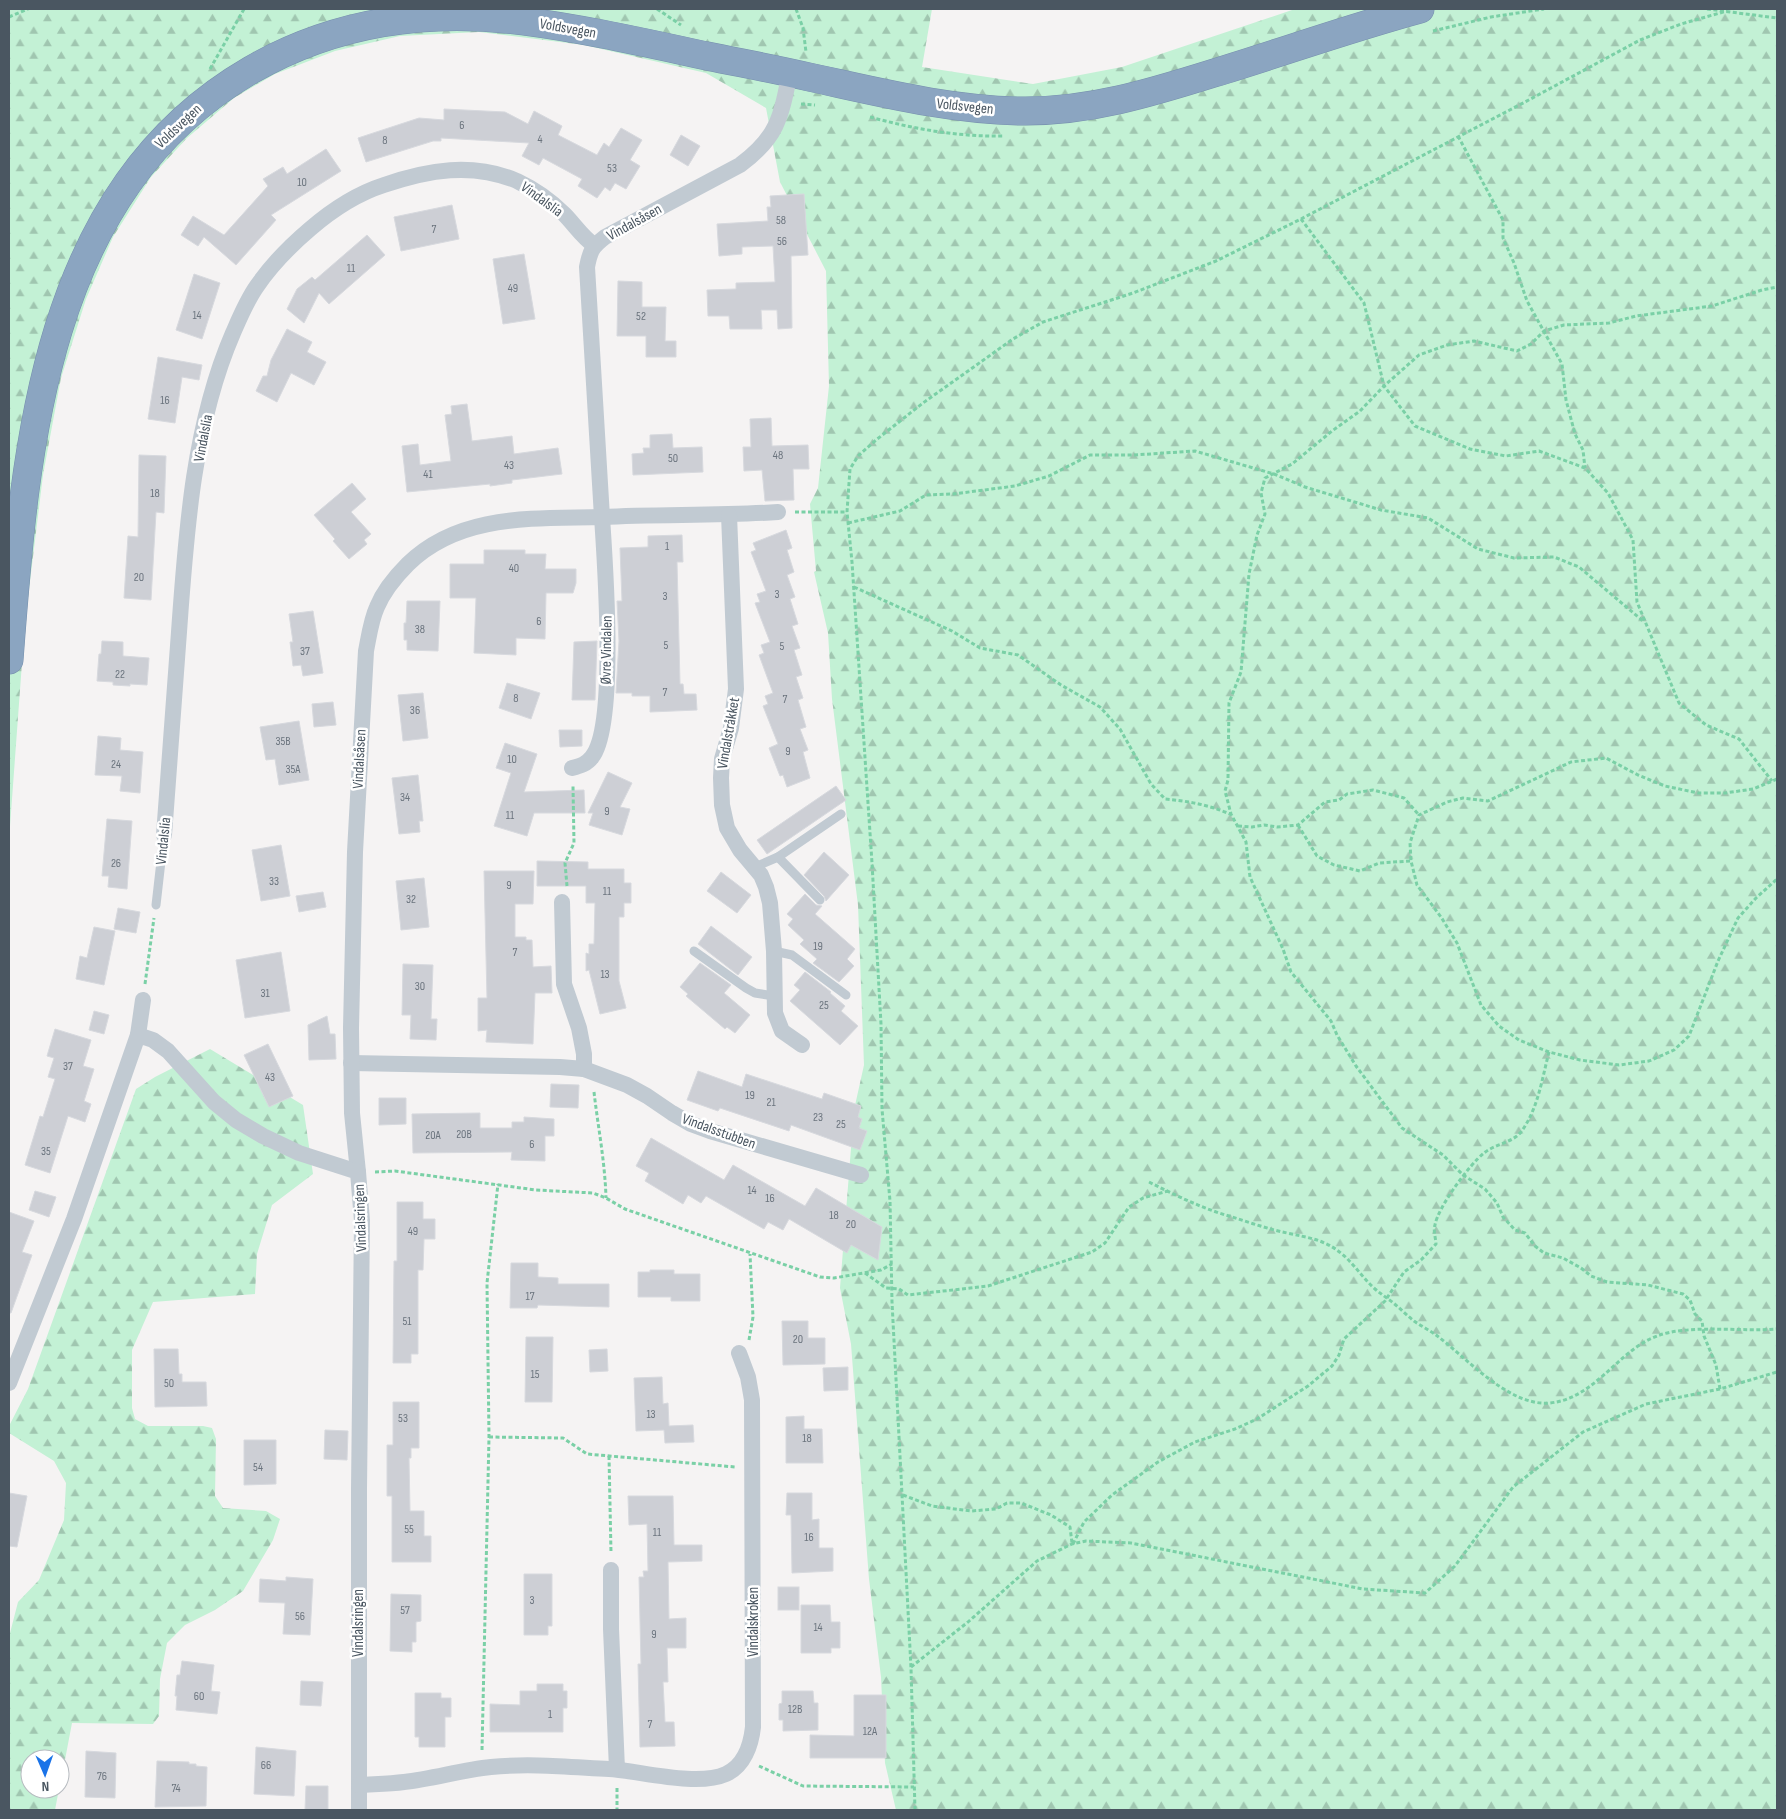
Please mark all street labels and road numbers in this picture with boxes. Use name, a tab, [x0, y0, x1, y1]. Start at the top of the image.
street label: Voldsvegen	[538, 14, 598, 43]
street label: Voldsvegen	[936, 94, 994, 119]
street label: Voldsvegen	[151, 100, 206, 153]
street label: Vindalslia	[517, 178, 567, 221]
street label: Vindalsåsen	[604, 200, 665, 245]
street label: Vindalslia	[190, 413, 217, 463]
street label: Øvre Vindalen	[596, 615, 617, 685]
street label: Vindalstråkket	[713, 695, 744, 770]
street label: Vindalsåsen	[348, 729, 371, 789]
street label: Vindalslia	[152, 816, 175, 866]
street label: Vindalsstubben	[679, 1109, 758, 1154]
street label: Vindalsringen	[350, 1184, 371, 1252]
street label: Vindalskroken	[744, 1587, 763, 1657]
street label: Vindalsringen	[349, 1589, 368, 1657]

